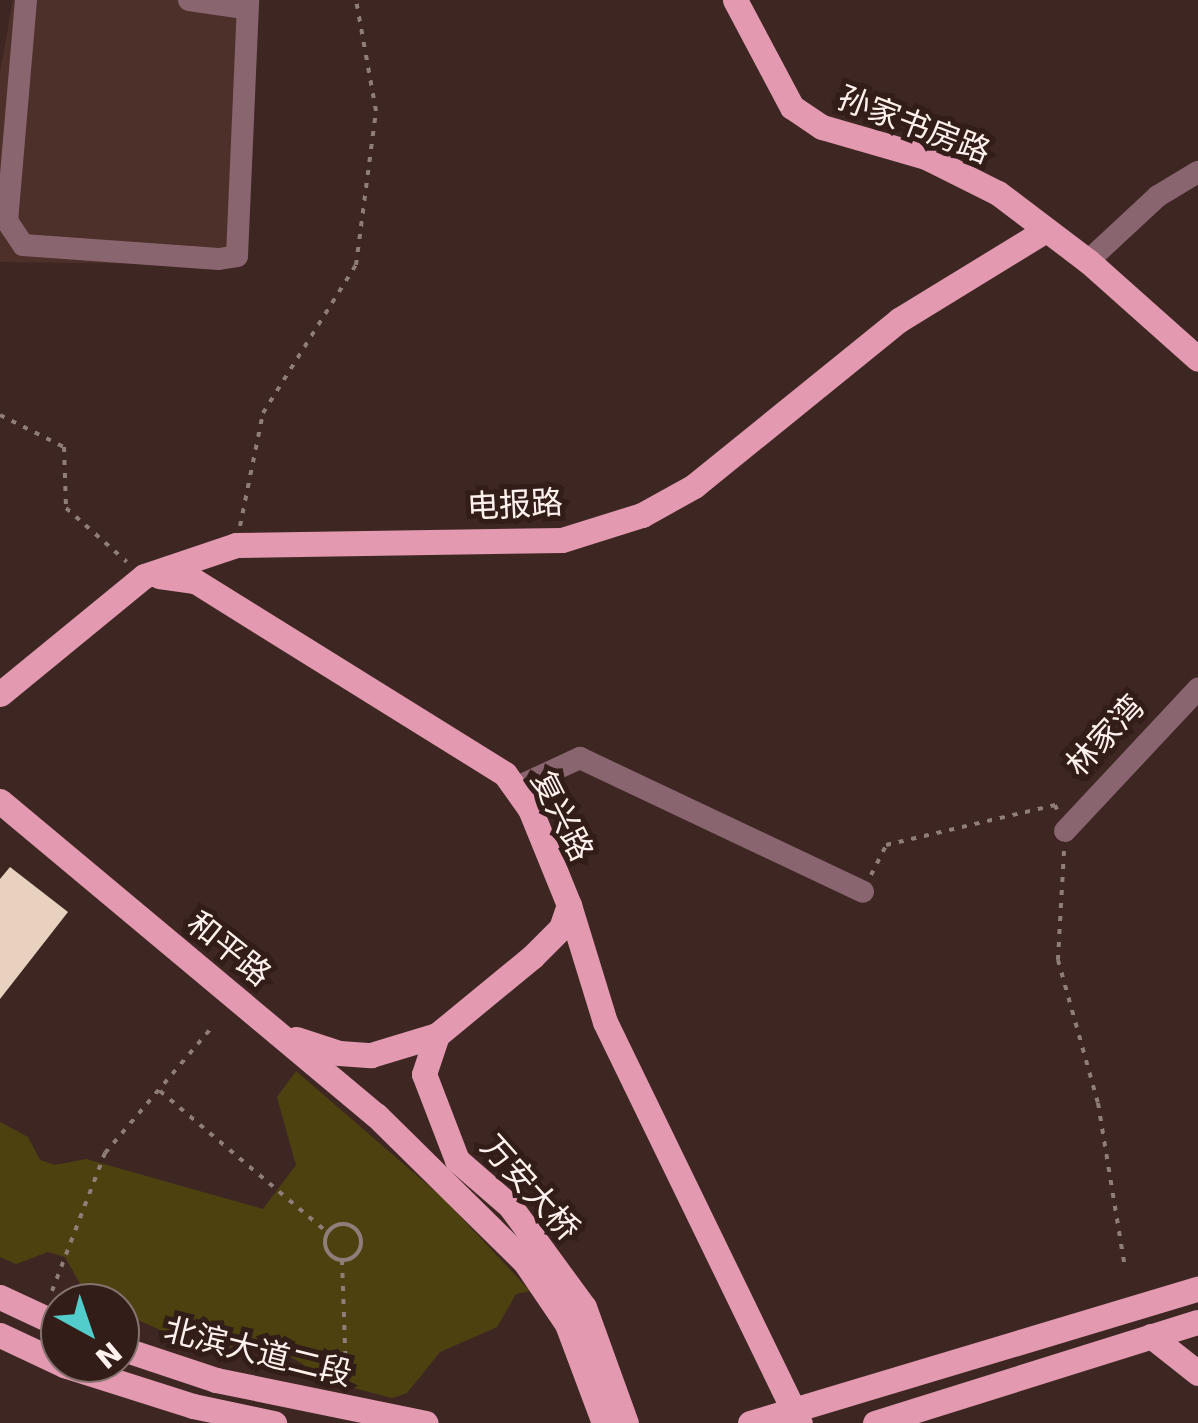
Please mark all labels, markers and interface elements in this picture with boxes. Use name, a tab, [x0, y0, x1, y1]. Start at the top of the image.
street label: 孙家书房路	[832, 78, 996, 172]
street label: 电报路	[466, 483, 564, 527]
street label: 林家湾	[1058, 688, 1152, 784]
street label: 复兴路	[523, 765, 601, 867]
street label: 和平路	[180, 904, 278, 994]
street label: 万安大桥	[473, 1128, 587, 1248]
north arrow	[40, 1283, 140, 1383]
street label: 北滨大道二段	[160, 1310, 356, 1394]
text: N	[89, 1335, 128, 1375]

